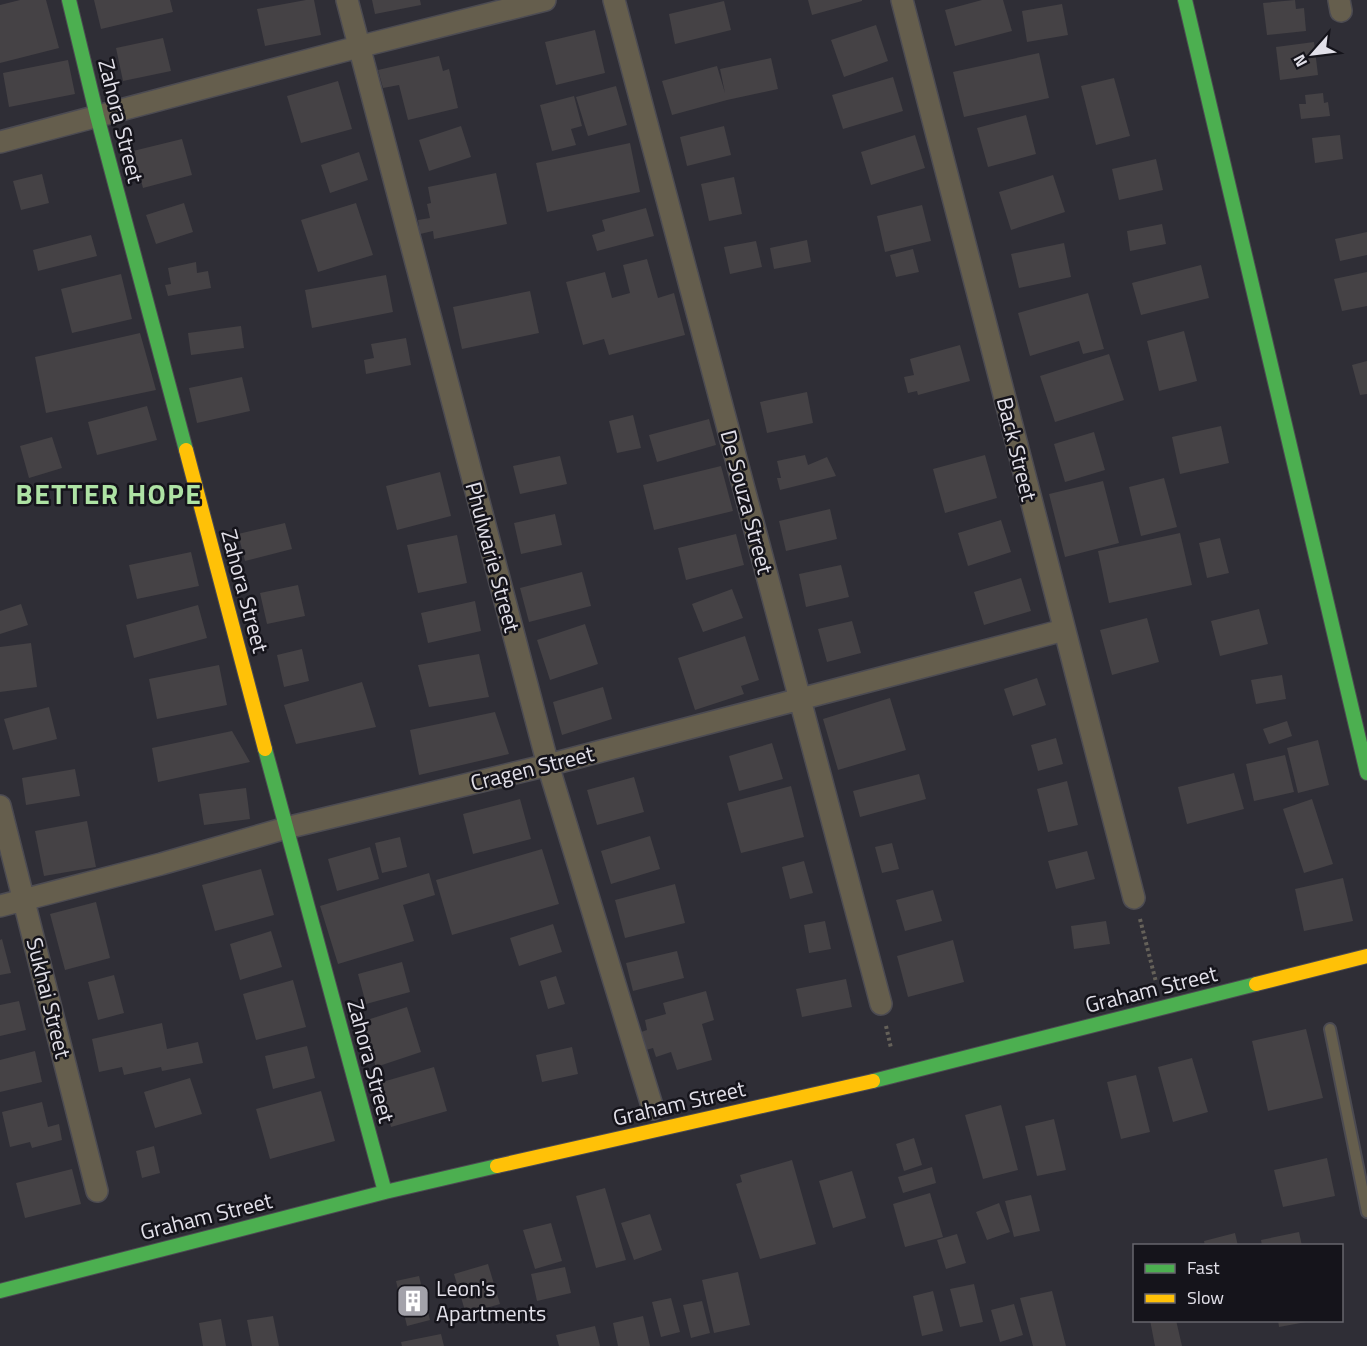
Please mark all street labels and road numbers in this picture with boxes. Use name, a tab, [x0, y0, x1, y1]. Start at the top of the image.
street label: Zahora Street	[89, 56, 153, 187]
street label: Back Street	[988, 393, 1046, 505]
street label: De Souza Street	[711, 426, 783, 578]
street label: Phulwarie Street	[457, 478, 529, 636]
street label: Zahora Street	[212, 526, 278, 657]
street label: Cragen Street	[467, 736, 598, 800]
street label: Sukhai Street	[18, 934, 80, 1062]
street label: Graham Street	[1081, 956, 1221, 1022]
street label: Zahora Street	[338, 996, 404, 1127]
street label: Graham Street	[609, 1071, 749, 1135]
street label: Graham Street	[136, 1183, 276, 1249]

